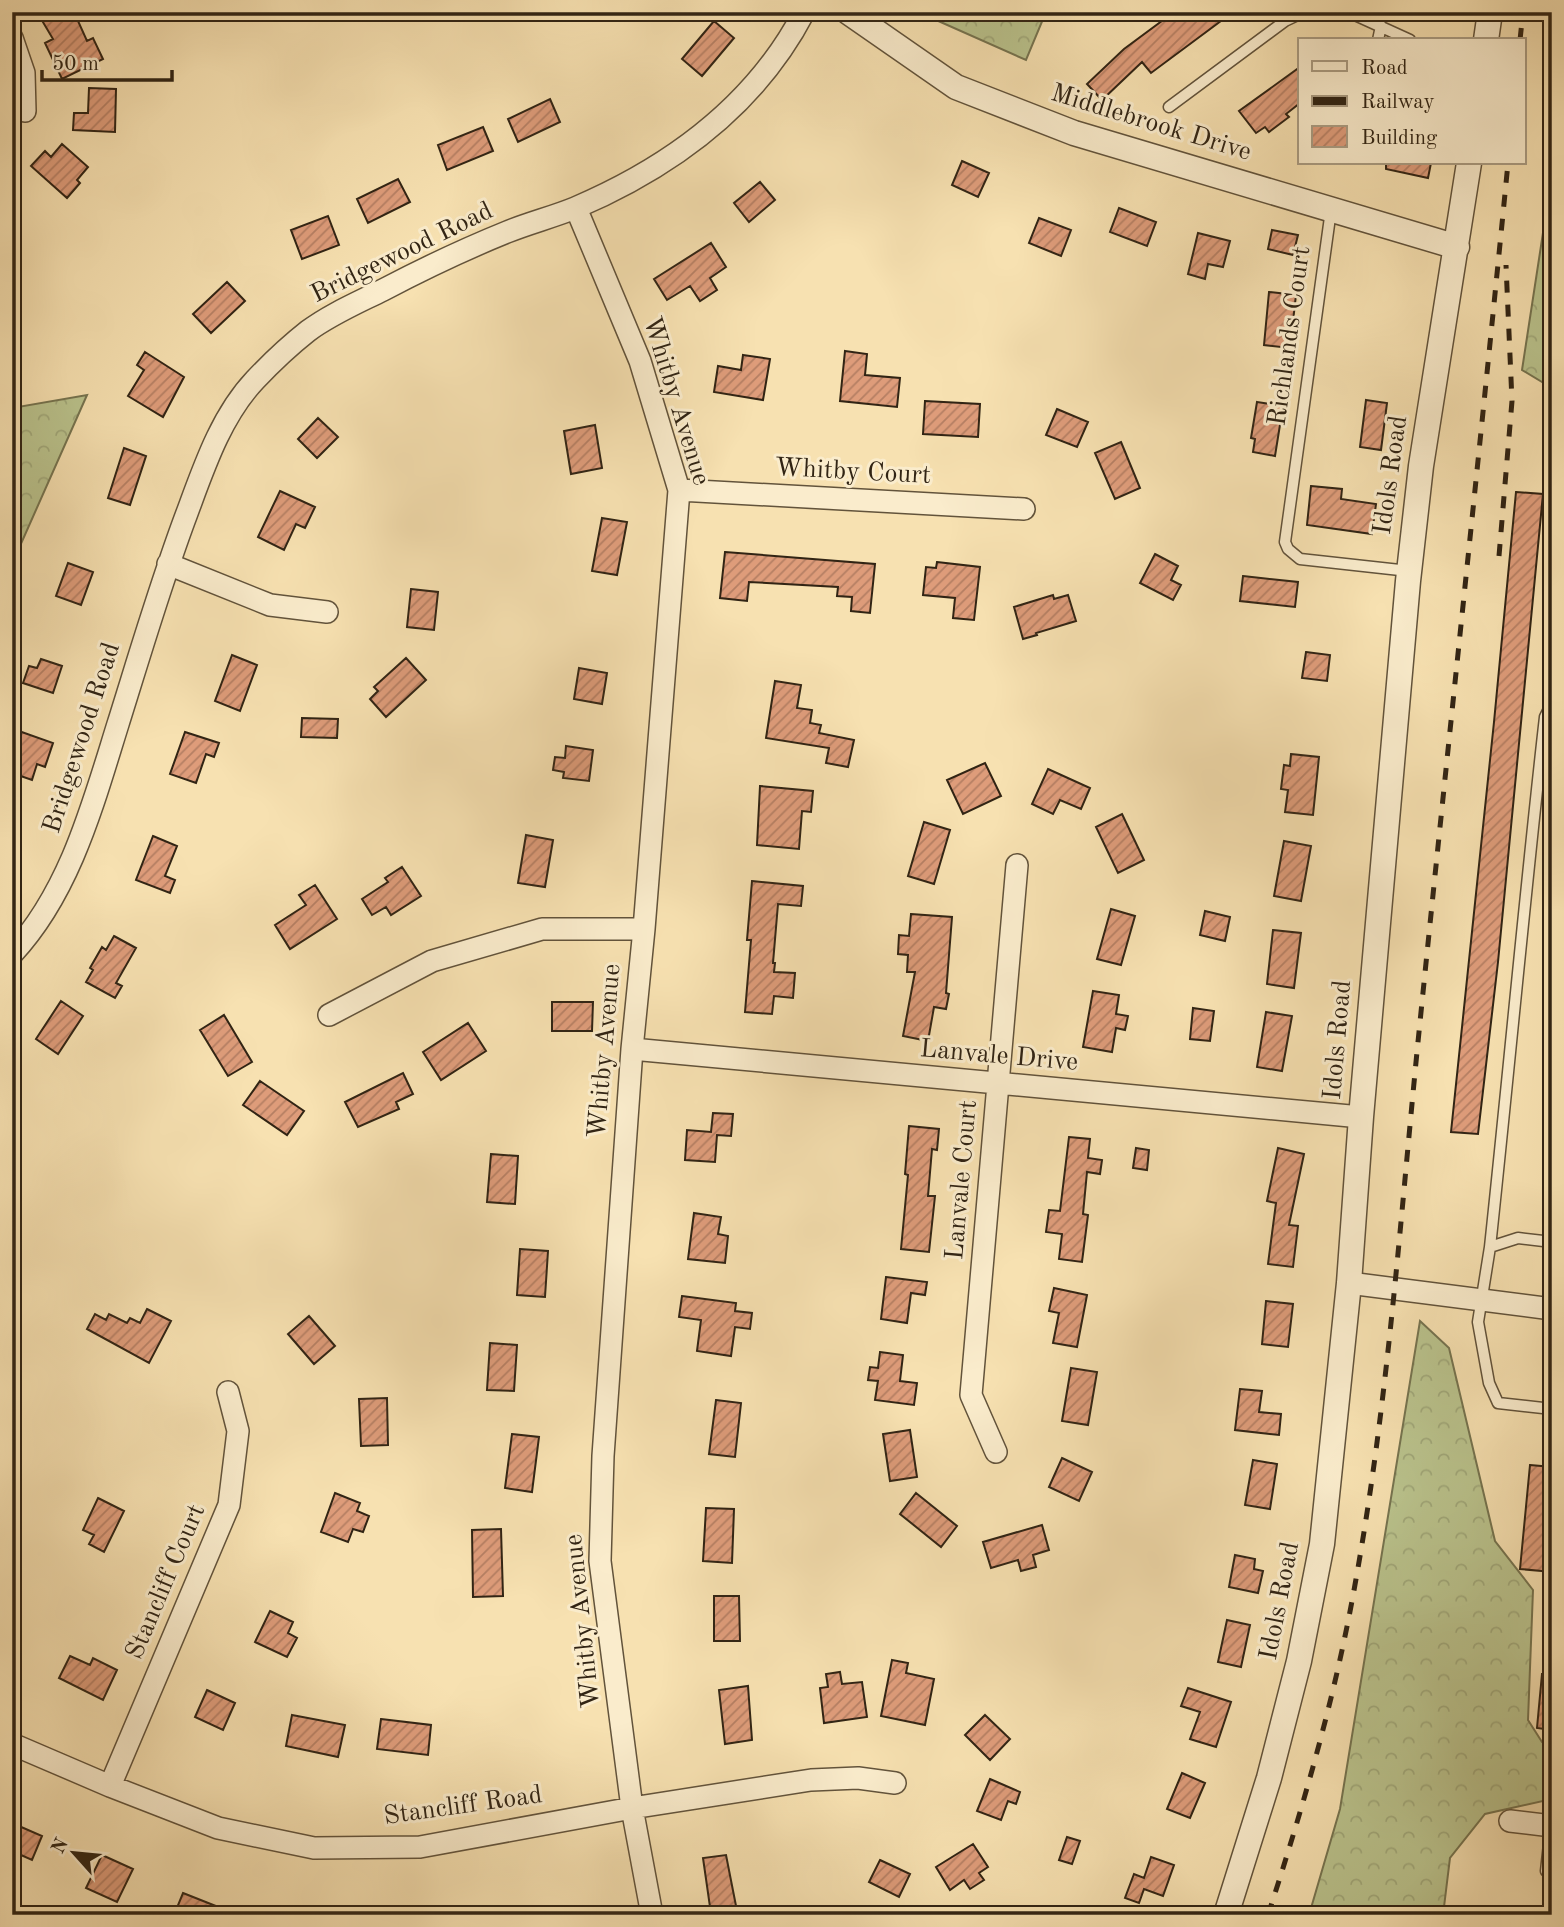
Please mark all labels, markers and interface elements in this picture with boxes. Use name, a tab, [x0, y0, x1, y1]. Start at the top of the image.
scale bar	[42, 38, 172, 82]
legend	[1298, 38, 1526, 164]
text: 50 m	[52, 54, 99, 75]
text: Road	[1361, 58, 1408, 79]
street label: Middlebrook Drive	[1048, 80, 1254, 166]
text: Railway	[1361, 92, 1435, 113]
text: Building	[1361, 128, 1438, 149]
street label: Bridgewood Road	[307, 198, 497, 308]
street label: Richlands Court	[1265, 245, 1315, 427]
street label: Whitby Avenue	[638, 314, 714, 488]
street label: Idols Road	[1370, 414, 1412, 536]
street label: Whitby Court	[774, 455, 932, 489]
street label: Bridgewood Road	[39, 639, 125, 837]
street label: Whitby Avenue	[584, 963, 626, 1139]
street label: Idols Road	[1320, 979, 1356, 1101]
street label: Lanvale Drive	[919, 1036, 1079, 1076]
street label: Lanvale Court	[942, 1099, 982, 1261]
street label: Stancliff Court	[122, 1501, 210, 1663]
street label: Whitby Avenue	[561, 1533, 605, 1709]
street label: Idols Road	[1256, 1540, 1304, 1662]
street label: Stancliff Road	[382, 1782, 544, 1830]
north arrow	[38, 1818, 108, 1888]
text: N	[49, 1835, 73, 1857]

